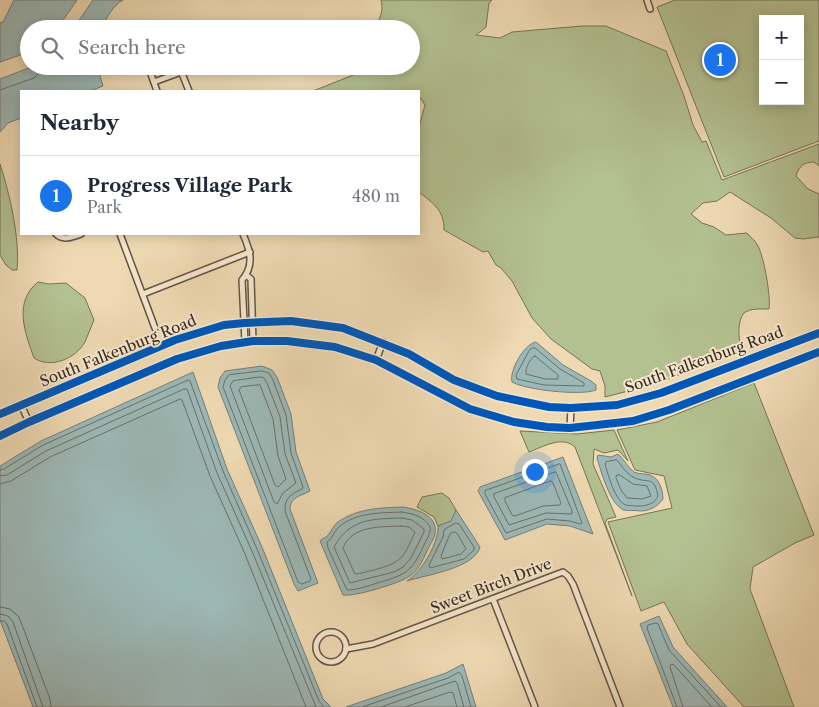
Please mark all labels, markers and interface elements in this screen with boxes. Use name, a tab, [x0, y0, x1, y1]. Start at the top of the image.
map controls	[759, 15, 804, 105]
button: +	[759, 15, 804, 60]
search box	[20, 20, 420, 75]
icon: search	[38, 34, 66, 62]
text: Search here	[78, 36, 186, 59]
pin: 1	[704, 41, 736, 79]
button: −	[759, 60, 804, 105]
text: Nearby	[40, 110, 119, 135]
text: Progress Village Park	[87, 174, 292, 197]
text: 1	[52, 186, 60, 206]
text: 480 m	[352, 186, 400, 206]
text: Park	[87, 197, 122, 217]
street label: South Falkenburg Road	[37, 310, 199, 391]
street label: South Falkenburg Road	[622, 322, 786, 397]
your location	[522, 459, 548, 485]
street label: Sweet Birch Drive	[428, 554, 554, 617]

